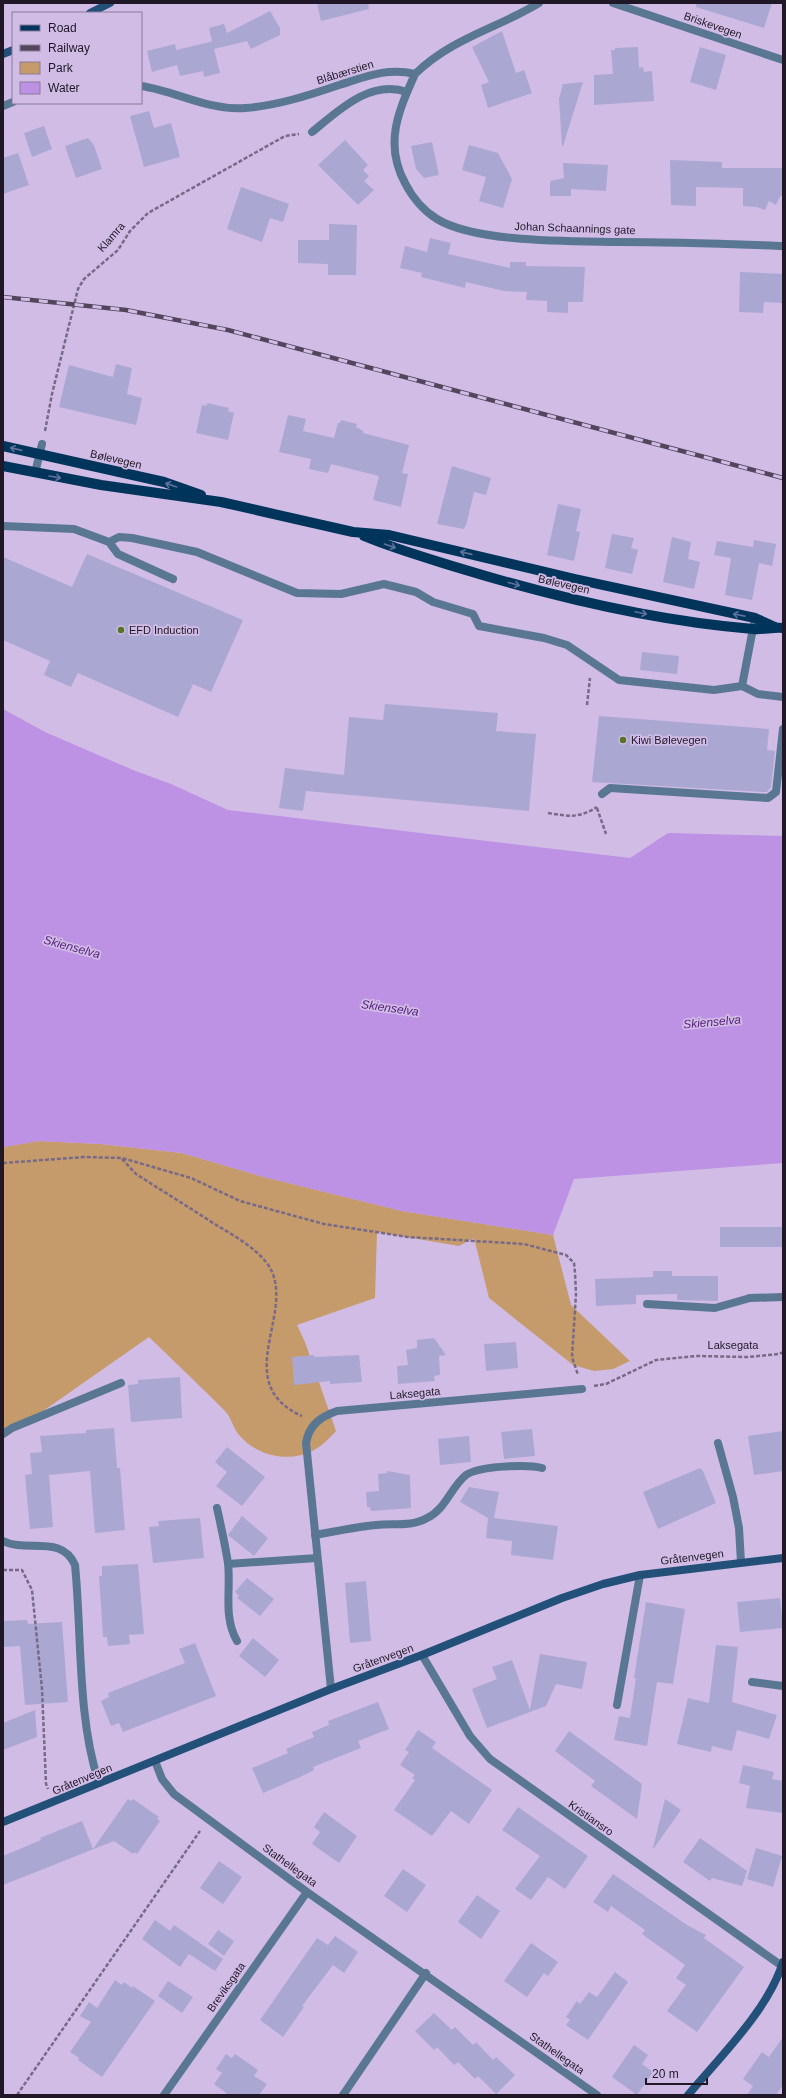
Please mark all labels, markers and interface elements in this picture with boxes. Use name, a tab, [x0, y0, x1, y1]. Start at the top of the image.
street label: Briskevegen	[682, 9, 744, 41]
legend	[12, 12, 142, 104]
text: Road	[48, 21, 77, 35]
text: Railway	[48, 41, 90, 55]
street label: Blåbærstien	[315, 58, 375, 86]
text: Park	[48, 61, 74, 75]
text: Water	[48, 81, 80, 95]
street label: Klamra	[95, 219, 128, 254]
street label: Johan Schaannings gate	[514, 220, 636, 236]
one-way arrow	[10, 445, 23, 452]
street label: Bølevegen	[89, 447, 143, 471]
one-way arrow	[48, 473, 61, 481]
one-way arrow	[165, 481, 178, 488]
one-way arrow	[383, 543, 395, 551]
one-way arrow	[460, 549, 473, 556]
street label: Bølevegen	[537, 572, 591, 596]
one-way arrow	[507, 581, 520, 588]
one-way arrow	[634, 609, 647, 617]
one-way arrow	[732, 611, 745, 619]
place label: EFD Induction	[129, 624, 199, 636]
marker: EFD Induction	[116, 625, 126, 635]
place label: Kiwi Bølevegen	[631, 734, 707, 746]
marker: Kiwi Bølevegen	[618, 735, 628, 745]
water label: Skienselva	[42, 933, 102, 961]
water label: Skienselva	[360, 997, 420, 1019]
water label: Skienselva	[682, 1012, 742, 1032]
street label: Laksegata	[708, 1339, 759, 1351]
street label: Laksegata	[389, 1385, 442, 1401]
street label: Gråtenvegen	[660, 1547, 724, 1567]
street label: Gråtenvegen	[351, 1641, 415, 1675]
street label: Gråtenvegen	[50, 1761, 114, 1797]
street label: Kristiansro	[566, 1798, 616, 1838]
street label: Stathellegata	[260, 1841, 320, 1889]
street label: Breviksgata	[205, 1959, 248, 2014]
street label: Stathellegata	[527, 2030, 587, 2077]
scale bar	[646, 2060, 707, 2086]
text: 20 m	[652, 2067, 679, 2081]

